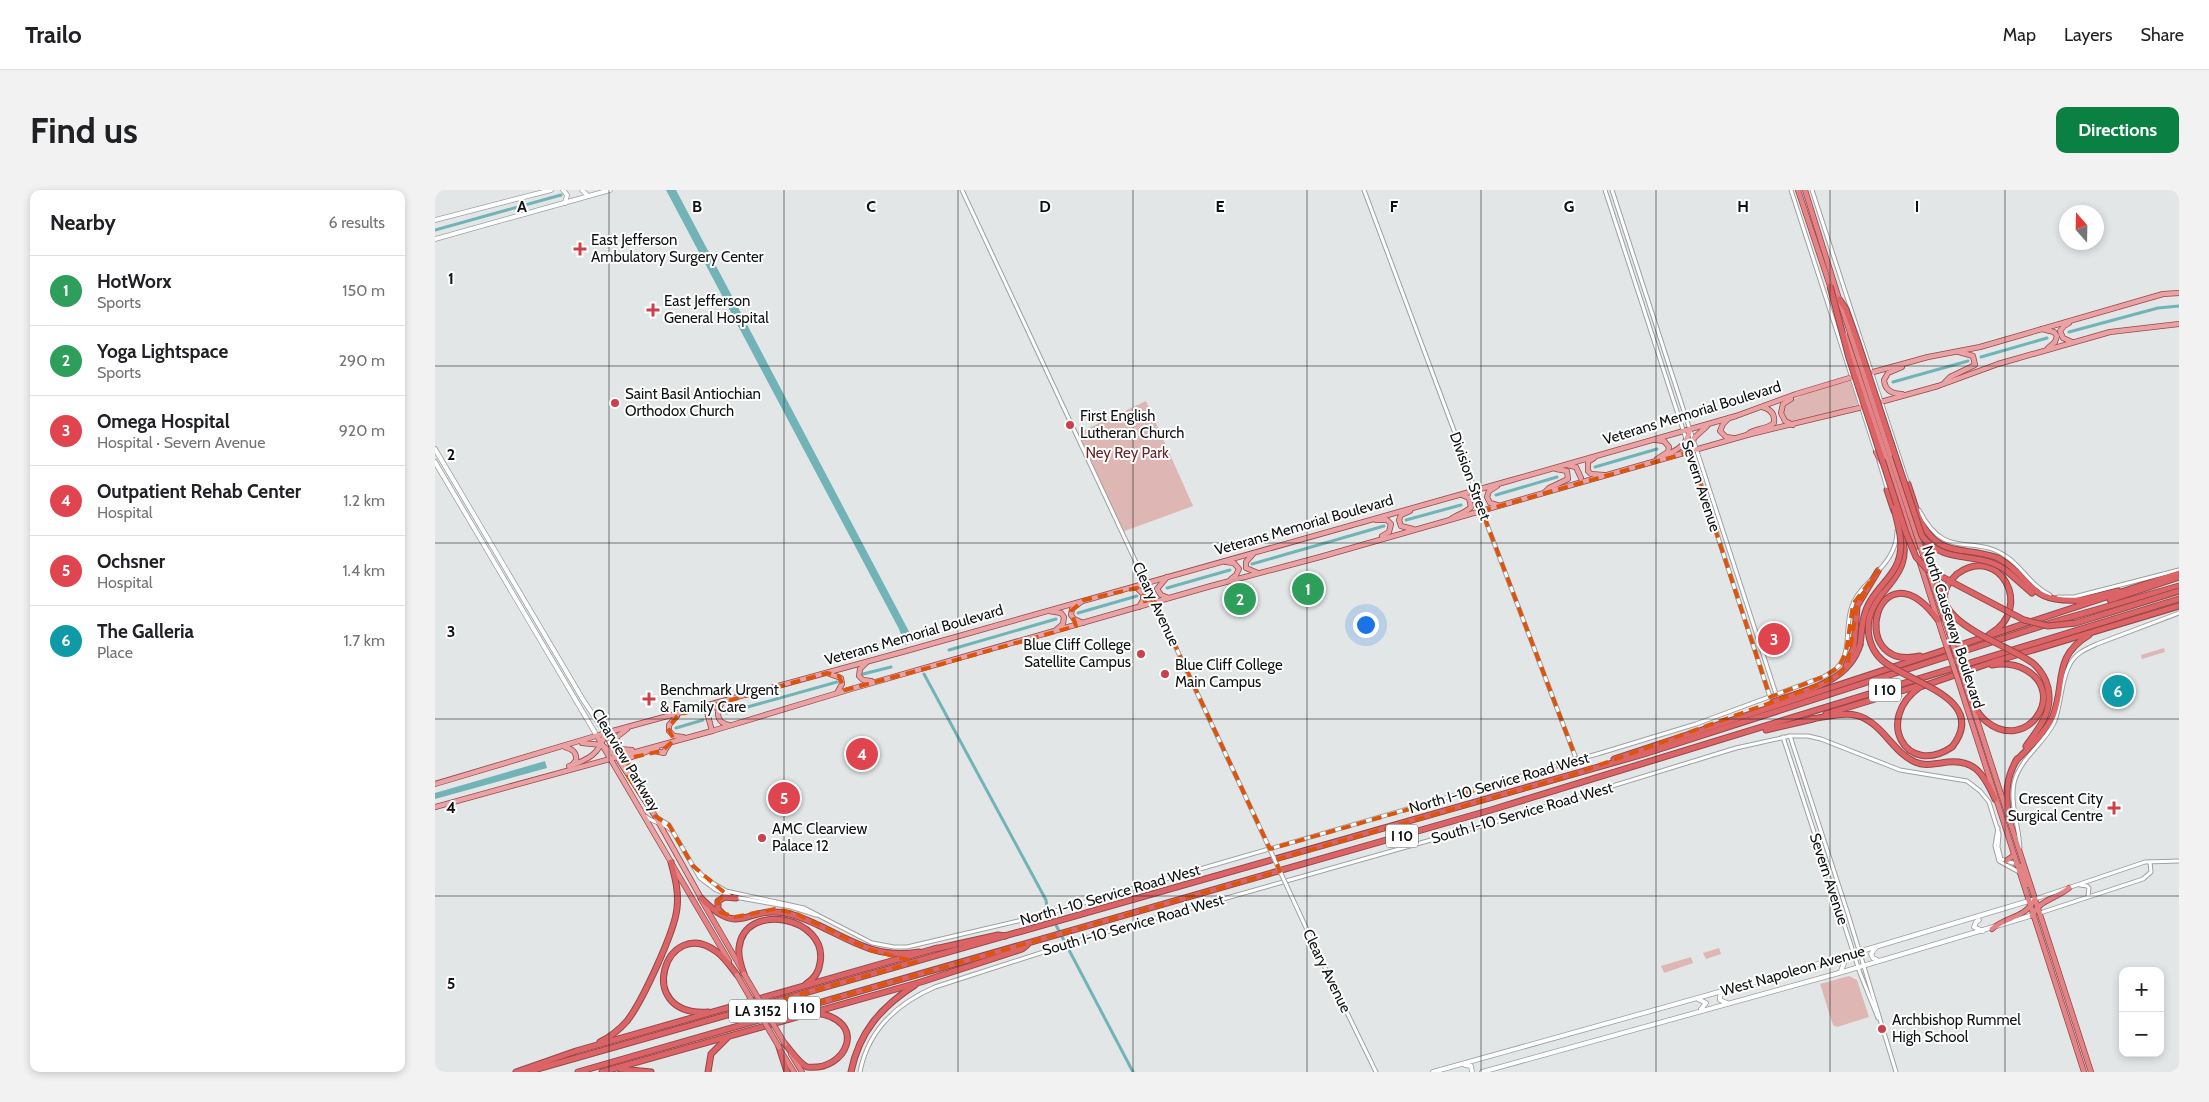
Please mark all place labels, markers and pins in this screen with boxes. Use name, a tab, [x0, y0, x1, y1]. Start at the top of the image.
place label: East Jefferson Ambulatory Surgery Center	[591, 231, 764, 266]
marker: East Jefferson Ambulatory Surgery Center	[573, 242, 587, 256]
place label: East Jefferson General Hospital	[664, 292, 769, 327]
marker: East Jefferson General Hospital	[646, 303, 660, 317]
place label: Saint Basil Antiochian Orthodox Church	[625, 385, 761, 420]
marker: Saint Basil Antiochian Orthodox Church	[609, 397, 621, 409]
place label: First English Lutheran Church	[1080, 407, 1184, 442]
marker: First English Lutheran Church	[1064, 419, 1076, 431]
pin: 1	[1292, 570, 1324, 608]
pin: 2	[1224, 580, 1256, 618]
pin: 3	[1758, 620, 1790, 658]
place label: Blue Cliff College Satellite Campus	[1023, 636, 1131, 671]
marker: Blue Cliff College Satellite Campus	[1135, 648, 1147, 660]
place label: Blue Cliff College Main Campus	[1175, 656, 1283, 691]
marker: Blue Cliff College Main Campus	[1159, 668, 1171, 680]
pin: 6	[2102, 672, 2134, 710]
place label: Benchmark Urgent & Family Care	[660, 681, 779, 716]
marker: Benchmark Urgent & Family Care	[642, 692, 656, 706]
pin: 4	[846, 735, 878, 773]
pin: 5	[768, 779, 800, 817]
place label: Crescent City Surgical Centre	[2008, 790, 2103, 825]
marker: Crescent City Surgical Centre	[2107, 801, 2121, 815]
place label: AMC Clearview Palace 12	[772, 820, 868, 855]
marker: AMC Clearview Palace 12	[756, 832, 768, 844]
place label: Archbishop Rummel High School	[1892, 1011, 2021, 1046]
marker: Archbishop Rummel High School	[1876, 1023, 1888, 1035]

